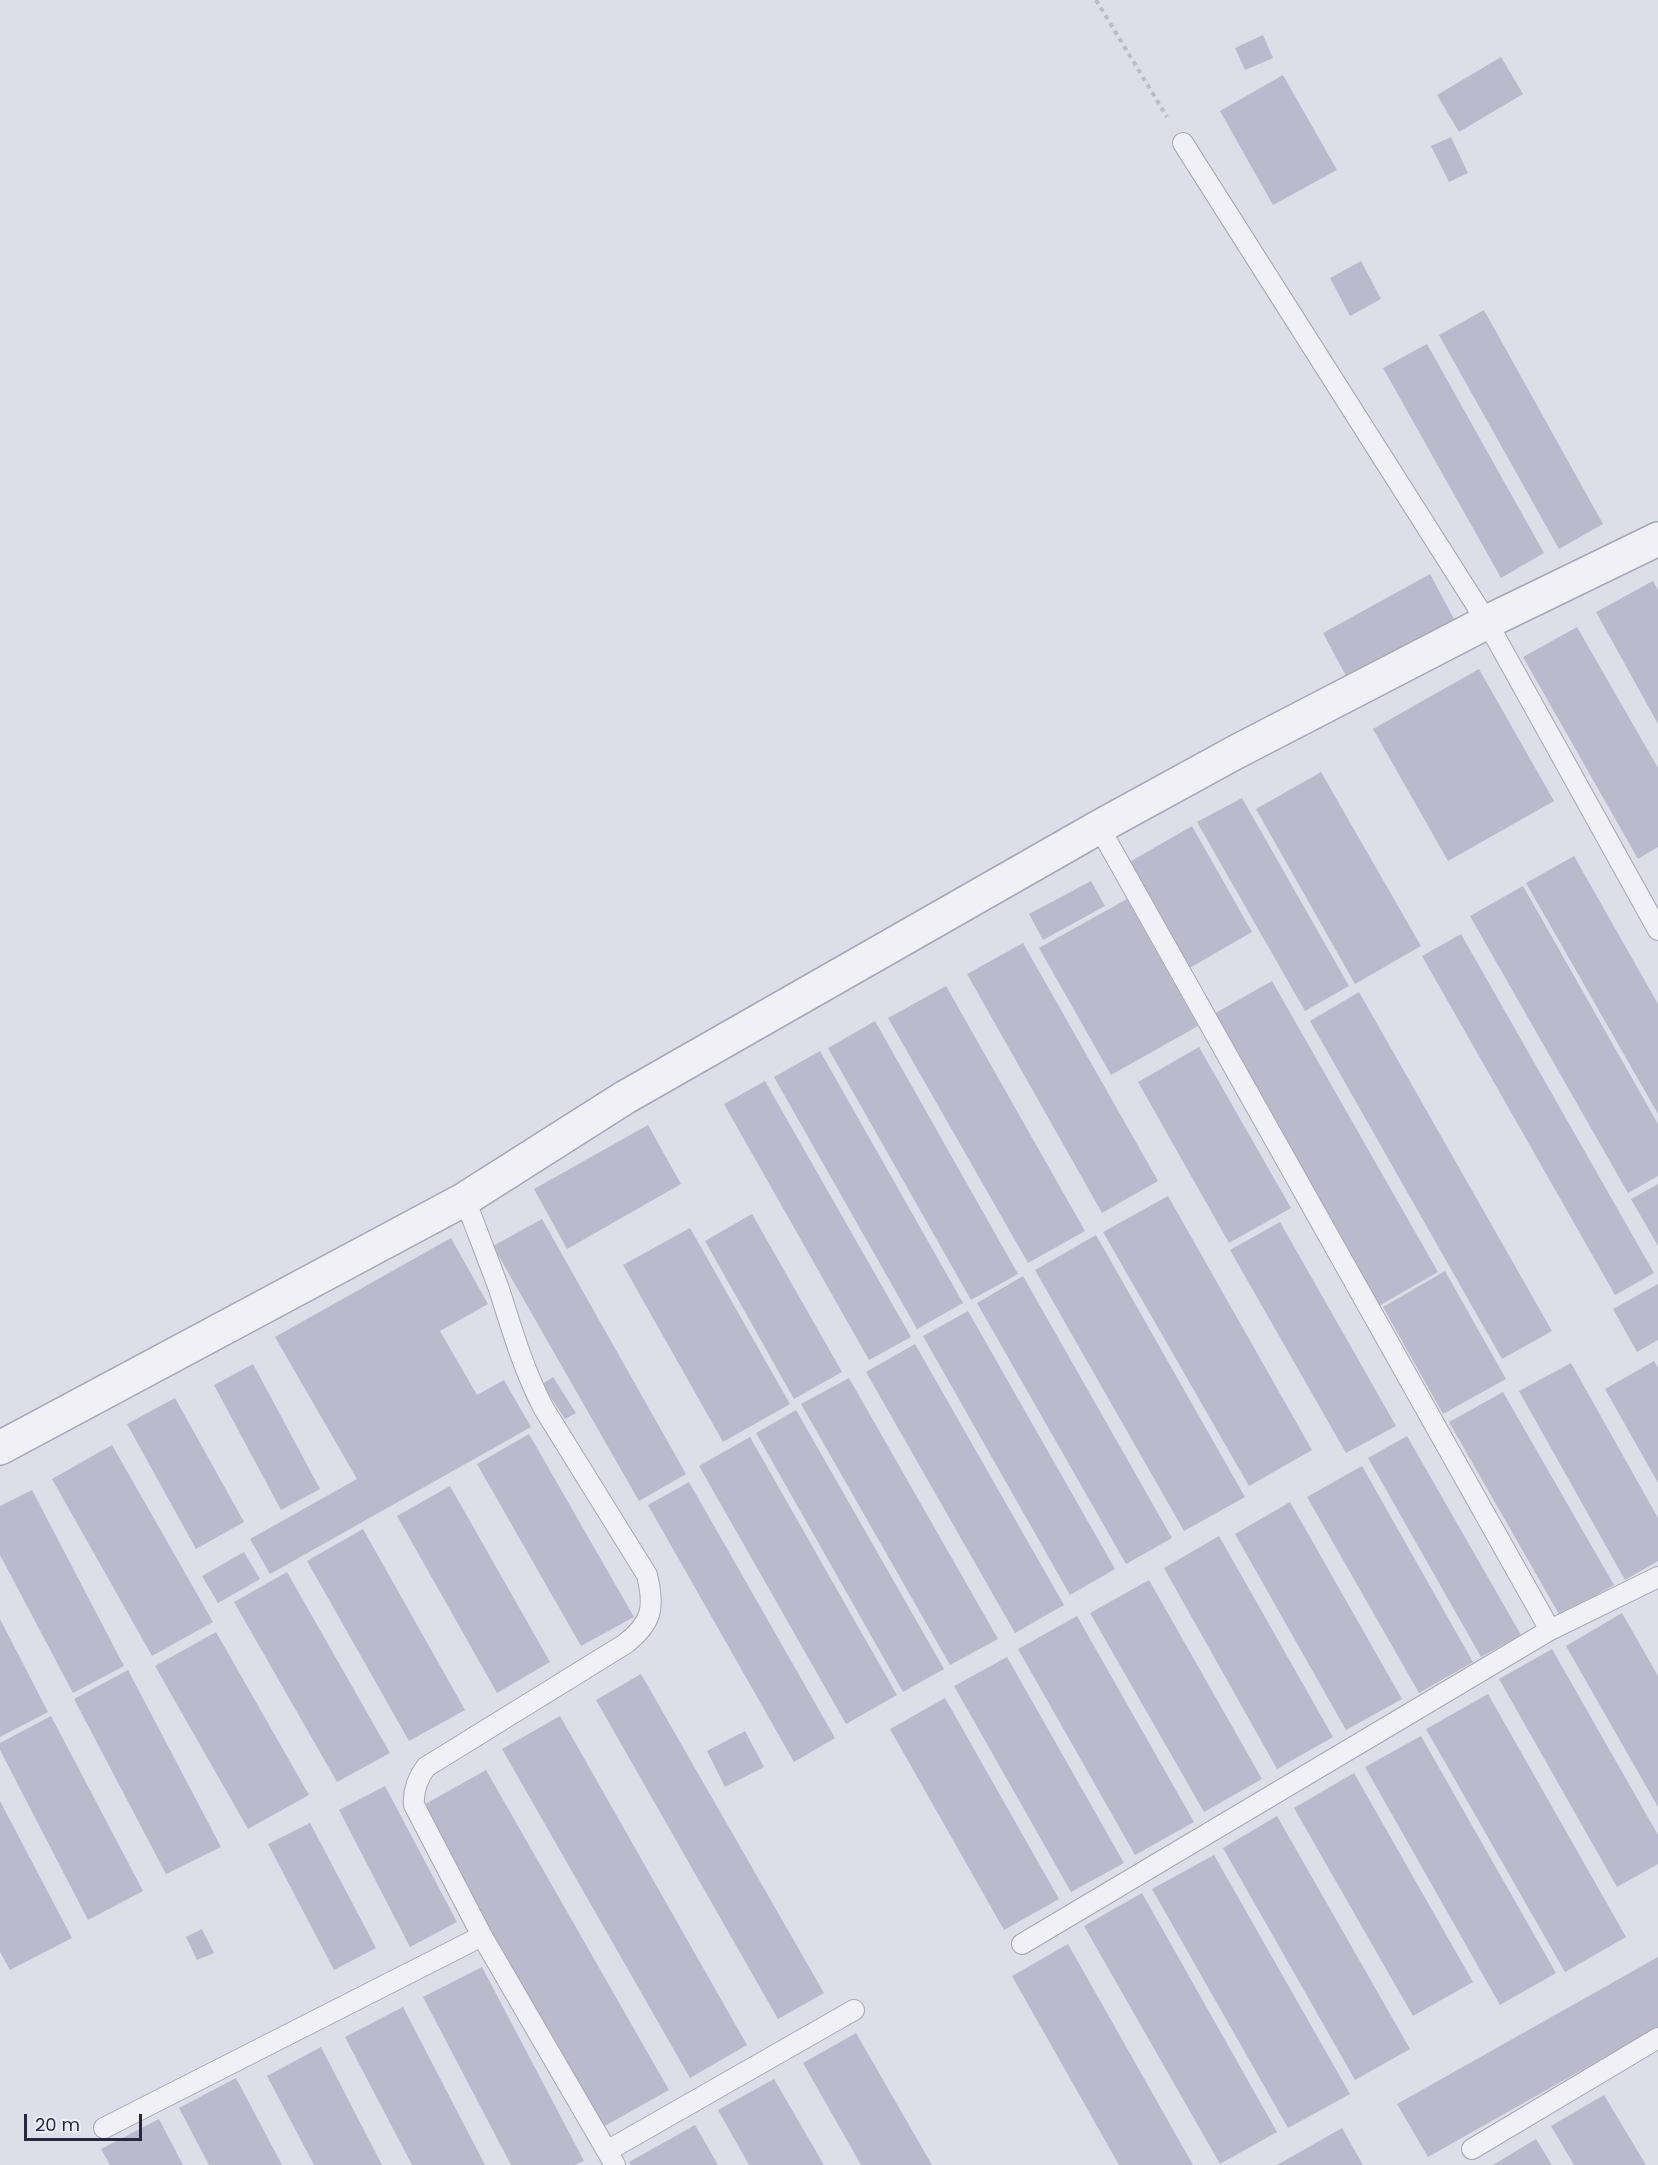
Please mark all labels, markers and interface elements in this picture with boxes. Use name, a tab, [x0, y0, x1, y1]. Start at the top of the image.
scale bar	[27, 2102, 146, 2140]
text: 20 m	[35, 2112, 80, 2137]

